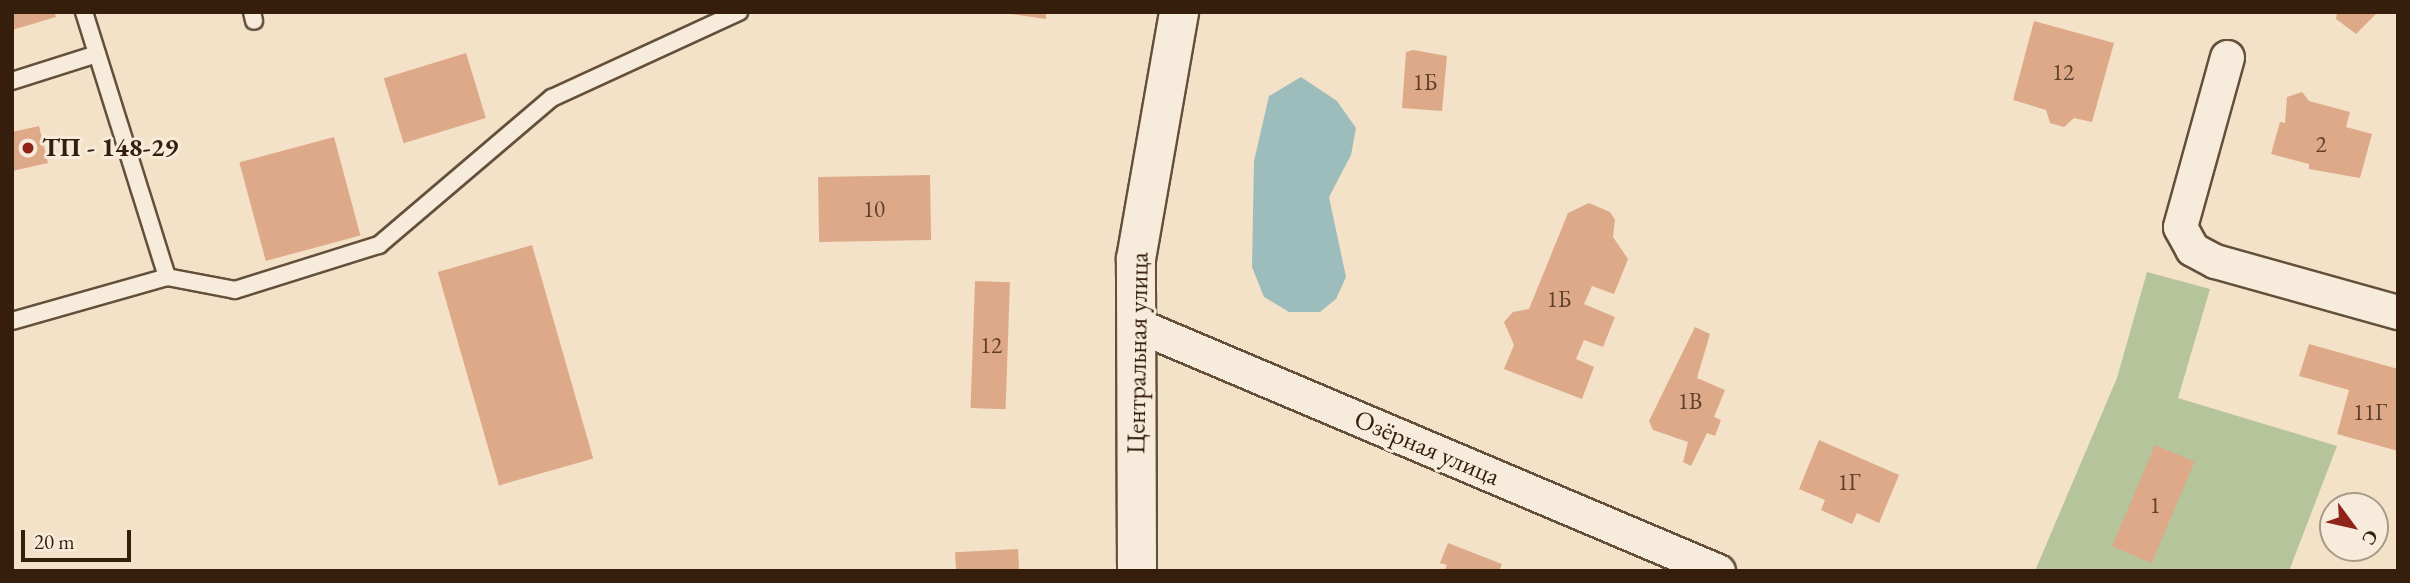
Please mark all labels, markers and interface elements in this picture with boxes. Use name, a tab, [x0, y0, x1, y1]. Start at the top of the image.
house number: 12	[2052, 58, 2074, 86]
house number: 1Б	[1413, 68, 1437, 96]
house number: 2	[2315, 130, 2327, 158]
place label: ТП - 148-29	[42, 132, 178, 164]
marker: ТП - 148-29	[20, 140, 36, 156]
house number: 10	[863, 195, 885, 223]
street label: Центральная улица	[1121, 252, 1155, 454]
house number: 1Б	[1547, 285, 1571, 313]
house number: 12	[980, 331, 1002, 359]
house number: 1В	[1678, 387, 1702, 415]
house number: 11Г	[2353, 398, 2387, 426]
street label: Озёрная улица	[1350, 403, 1504, 493]
house number: 1Г	[1838, 468, 1860, 496]
house number: 1	[2149, 491, 2161, 519]
north arrow	[2319, 492, 2389, 562]
scale bar	[24, 516, 135, 560]
text: С	[2356, 525, 2385, 550]
text: 20 m	[34, 528, 75, 555]

